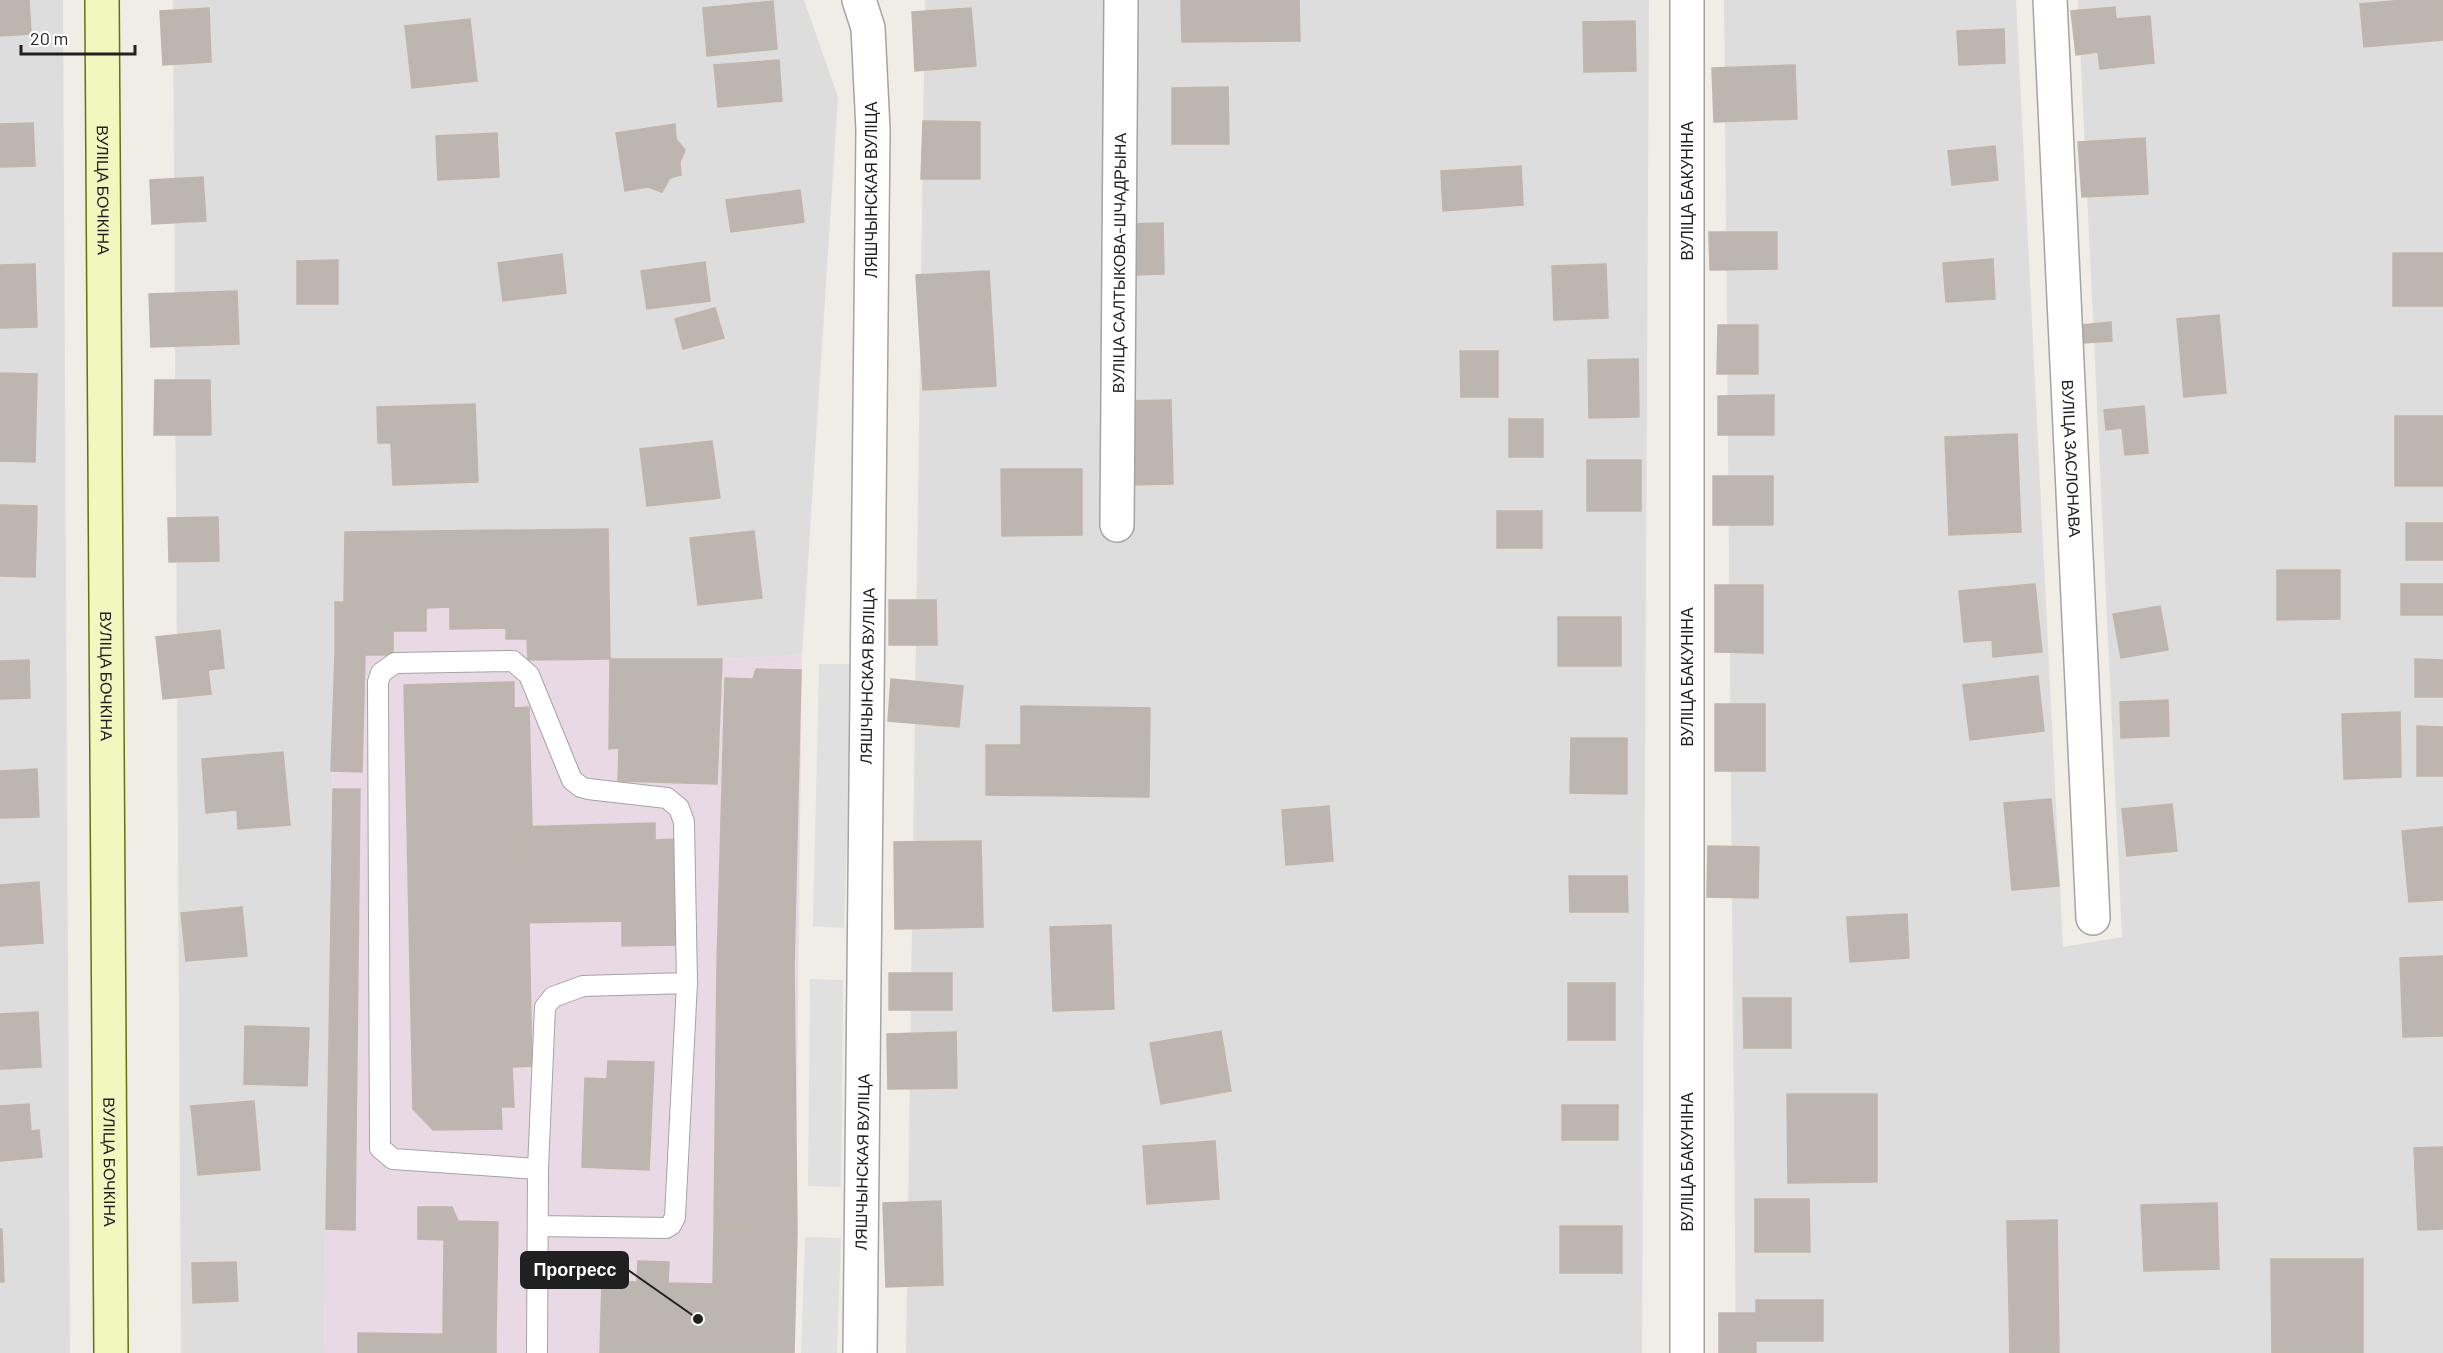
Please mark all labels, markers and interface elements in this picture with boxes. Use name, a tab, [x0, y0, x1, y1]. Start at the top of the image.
scale bar	[21, 18, 135, 56]
text: 20 m	[30, 27, 68, 49]
street label: ЛЯШЧЫНСКАЯ ВУЛІЦА	[861, 101, 880, 278]
street label: ВУЛІЦА БАКУНІНА	[1677, 121, 1696, 261]
street label: ВУЛІЦА БОЧКІНА	[94, 125, 114, 255]
street label: ВУЛІЦА САЛТЫКОВА-ШЧАДРЫНА	[1108, 132, 1129, 393]
street label: ВУЛІЦА ЗАСЛОНАВА	[2059, 379, 2085, 538]
street label: ЛЯШЧЫНСКАЯ ВУЛІЦА	[855, 587, 878, 764]
street label: ВУЛІЦА БАКУНІНА	[1677, 607, 1696, 747]
street label: ВУЛІЦА БОЧКІНА	[97, 611, 117, 741]
street label: ЛЯШЧЫНСКАЯ ВУЛІЦА	[850, 1073, 873, 1250]
street label: ВУЛІЦА БАКУНІНА	[1677, 1092, 1696, 1232]
street label: ВУЛІЦА БОЧКІНА	[100, 1097, 120, 1227]
callout: Прогресс	[521, 1252, 628, 1288]
text: Прогресс	[533, 1258, 617, 1280]

